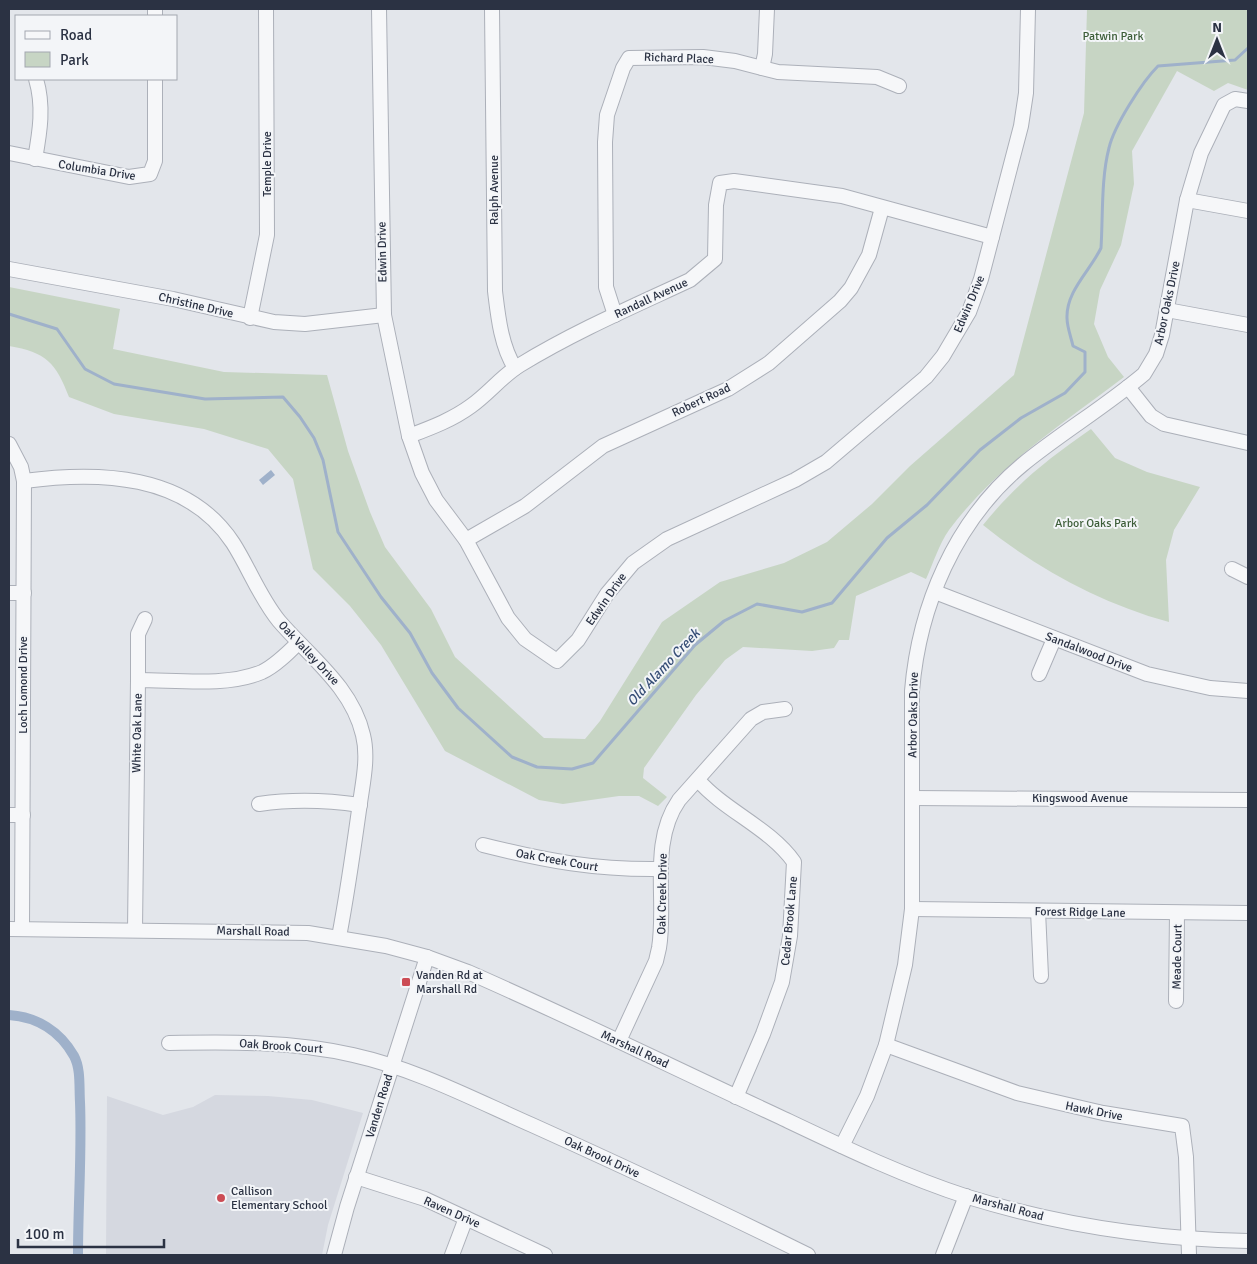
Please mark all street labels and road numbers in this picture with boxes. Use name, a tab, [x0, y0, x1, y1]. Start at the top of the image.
street label: Richard Place	[644, 50, 714, 67]
street label: Temple Drive	[260, 131, 275, 197]
street label: Ralph Avenue	[487, 155, 502, 225]
street label: Columbia Drive	[57, 157, 137, 184]
street label: Edwin Drive	[374, 221, 391, 283]
street label: Arbor Oaks Drive	[1151, 260, 1184, 347]
street label: Edwin Drive	[951, 273, 988, 335]
street label: Randall Avenue	[612, 275, 690, 322]
street label: Christine Drive	[157, 290, 235, 321]
street label: Robert Road	[670, 380, 733, 421]
street label: Edwin Drive	[583, 570, 630, 629]
street label: Oak Valley Drive	[275, 618, 342, 689]
street label: Sandalwood Drive	[1043, 629, 1134, 676]
street label: Loch Lomond Drive	[16, 636, 31, 734]
street label: Arbor Oaks Drive	[905, 672, 922, 758]
street label: White Oak Lane	[129, 693, 146, 773]
street label: Kingswood Avenue	[1032, 791, 1128, 806]
street label: Oak Creek Court	[515, 846, 599, 875]
street label: Oak Creek Drive	[654, 853, 671, 935]
street label: Cedar Brook Lane	[778, 876, 801, 966]
street label: Forest Ridge Lane	[1034, 904, 1126, 921]
street label: Marshall Road	[216, 923, 290, 940]
street label: Meade Court	[1169, 924, 1186, 990]
street label: Marshall Road	[598, 1027, 671, 1072]
street label: Oak Brook Court	[239, 1036, 323, 1057]
street label: Vanden Road	[363, 1072, 396, 1140]
street label: Hawk Drive	[1064, 1099, 1124, 1124]
street label: Oak Brook Drive	[562, 1133, 642, 1182]
street label: Marshall Road	[971, 1191, 1045, 1224]
street label: Raven Drive	[421, 1193, 482, 1232]

